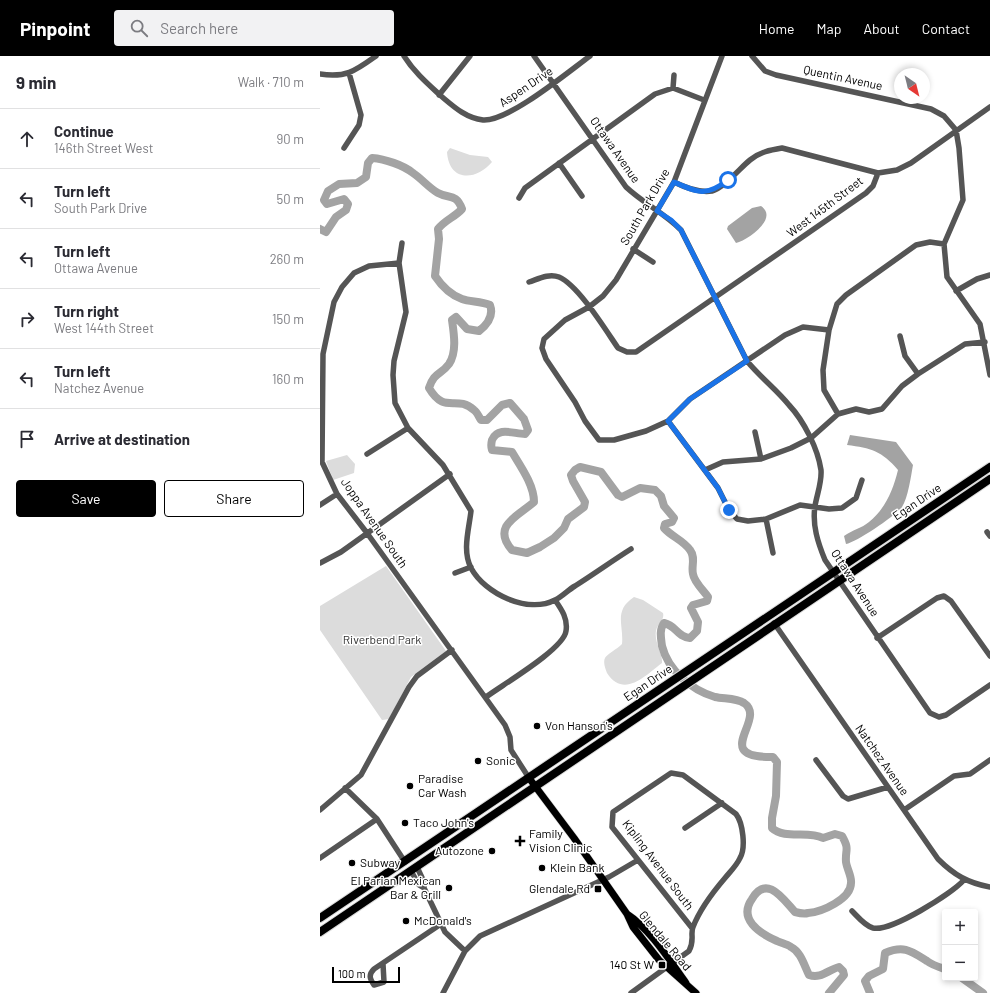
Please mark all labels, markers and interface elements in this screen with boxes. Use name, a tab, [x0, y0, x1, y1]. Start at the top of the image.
search box	[114, 10, 394, 46]
text: Pinpoint	[20, 17, 90, 40]
icon: search	[128, 17, 150, 39]
text: Search here	[160, 19, 238, 37]
text: Home	[759, 20, 795, 37]
text: Map	[817, 20, 841, 37]
text: About	[863, 20, 900, 37]
text: Contact	[922, 20, 970, 37]
street label: Quentin Avenue	[802, 62, 884, 92]
street label: Aspen Drive	[496, 63, 555, 109]
north arrow	[894, 68, 930, 104]
text: 9 min	[16, 72, 56, 92]
text: Walk · 710 m	[238, 74, 304, 90]
street label: Ottawa Avenue	[588, 114, 644, 185]
text: Continue	[54, 122, 114, 140]
icon: ahead	[16, 128, 38, 150]
text: 90 m	[277, 131, 304, 147]
text: 146th Street West	[54, 140, 153, 156]
street label: South Park Drive	[617, 166, 672, 247]
route start	[719, 171, 737, 189]
street label: West 145th Street	[784, 173, 865, 239]
text: Turn left	[54, 182, 110, 200]
icon: left	[16, 188, 38, 210]
text: 50 m	[277, 191, 304, 207]
text: South Park Drive	[54, 200, 147, 216]
text: Turn left	[54, 242, 110, 260]
icon: left	[16, 248, 38, 270]
text: 260 m	[270, 251, 304, 267]
text: Ottawa Avenue	[54, 260, 138, 276]
text: Turn right	[54, 302, 119, 320]
icon: right	[16, 308, 38, 330]
text: 150 m	[272, 311, 304, 327]
text: West 144th Street	[54, 320, 154, 336]
text: Turn left	[54, 362, 110, 380]
icon: left	[16, 368, 38, 390]
text: 160 m	[272, 371, 304, 387]
text: Natchez Avenue	[54, 380, 144, 396]
icon: arrive	[16, 428, 38, 450]
text: Arrive at destination	[54, 430, 190, 448]
street label: Joppa Avenue South	[339, 475, 411, 570]
button: Save	[16, 480, 156, 517]
button: Share	[164, 480, 304, 517]
street label: Egan Drive	[890, 480, 943, 522]
route end	[720, 501, 738, 519]
street label: Ottawa Avenue	[829, 546, 883, 619]
park label: Riverbend Park	[343, 632, 421, 646]
street label: Egan Drive	[621, 661, 674, 703]
place label: Von Hanson's	[545, 718, 613, 732]
marker: Von Hanson's	[532, 721, 542, 731]
street label: Natchez Avenue	[853, 721, 912, 798]
place label: Sonic	[486, 753, 515, 767]
marker: Sonic	[473, 756, 483, 766]
place label: Paradise Car Wash	[418, 771, 466, 799]
marker: Paradise Car Wash	[405, 781, 415, 791]
place label: Taco John's	[413, 815, 474, 829]
street label: Kipling Avenue South	[620, 816, 697, 912]
marker: Taco John's	[400, 818, 410, 828]
place label: Family Vision Clinic	[529, 826, 592, 854]
marker: Family Vision Clinic	[514, 835, 526, 847]
place label: Autozone	[435, 843, 484, 857]
marker: Autozone	[487, 846, 497, 856]
place label: Subway	[360, 855, 400, 869]
marker: Subway	[347, 858, 357, 868]
place label: Klein Bank	[550, 860, 604, 874]
marker: Klein Bank	[537, 863, 547, 873]
place label: El Parian Mexican Bar & Grill	[351, 873, 441, 901]
place label: Glendale Rd	[529, 881, 590, 895]
marker: El Parian Mexican Bar & Grill	[444, 883, 454, 893]
marker: Glendale Rd	[593, 884, 603, 894]
street label: Glendale Road	[637, 908, 695, 973]
map controls	[942, 909, 978, 981]
button: +	[942, 909, 978, 945]
place label: McDonald's	[414, 913, 472, 927]
marker: McDonald's	[401, 916, 411, 926]
button: −	[942, 945, 978, 981]
place label: 140 St W	[610, 957, 654, 971]
marker: 140 St W	[657, 960, 667, 970]
scale bar	[332, 965, 400, 984]
text: 100 m	[338, 967, 366, 980]

